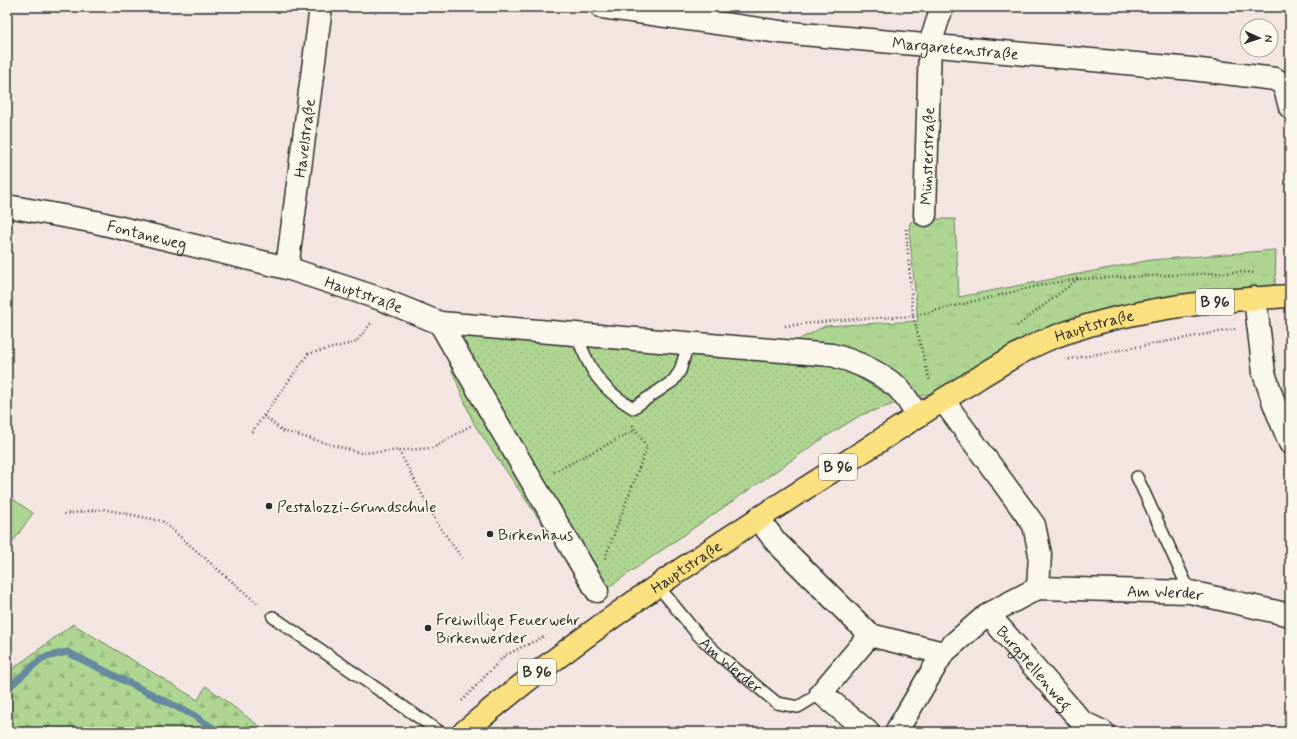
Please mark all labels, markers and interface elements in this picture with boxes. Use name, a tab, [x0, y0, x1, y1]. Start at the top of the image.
north arrow	[1239, 18, 1279, 58]
street label: Margaretenstraße	[891, 33, 1020, 65]
text: N	[1261, 34, 1275, 42]
street label: Havelstraße	[290, 97, 321, 179]
street label: Münsterstraße	[916, 107, 940, 205]
street label: Fontaneweg	[105, 216, 189, 256]
street label: Hauptstraße	[322, 272, 406, 319]
road number: B 96	[1196, 289, 1234, 315]
street label: Hauptstraße	[1052, 305, 1136, 348]
road number: B 96	[819, 454, 857, 480]
place label: Pestalozzi-Grundschule	[277, 497, 437, 518]
marker: Pestalozzi-Grundschule	[264, 501, 274, 511]
place label: Birkenhaus	[498, 525, 573, 546]
marker: Birkenhaus	[485, 529, 495, 539]
street label: Hauptstraße	[647, 536, 726, 599]
street label: Am Werder	[1126, 581, 1206, 607]
place label: Freiwillige Feuerwehr Birkenwerder	[436, 610, 580, 649]
street label: Burgstellenweg	[991, 622, 1076, 716]
marker: Freiwillige Feuerwehr Birkenwerder	[423, 623, 433, 633]
street label: Am Werder	[694, 633, 767, 699]
road number: B 96	[518, 659, 556, 685]

